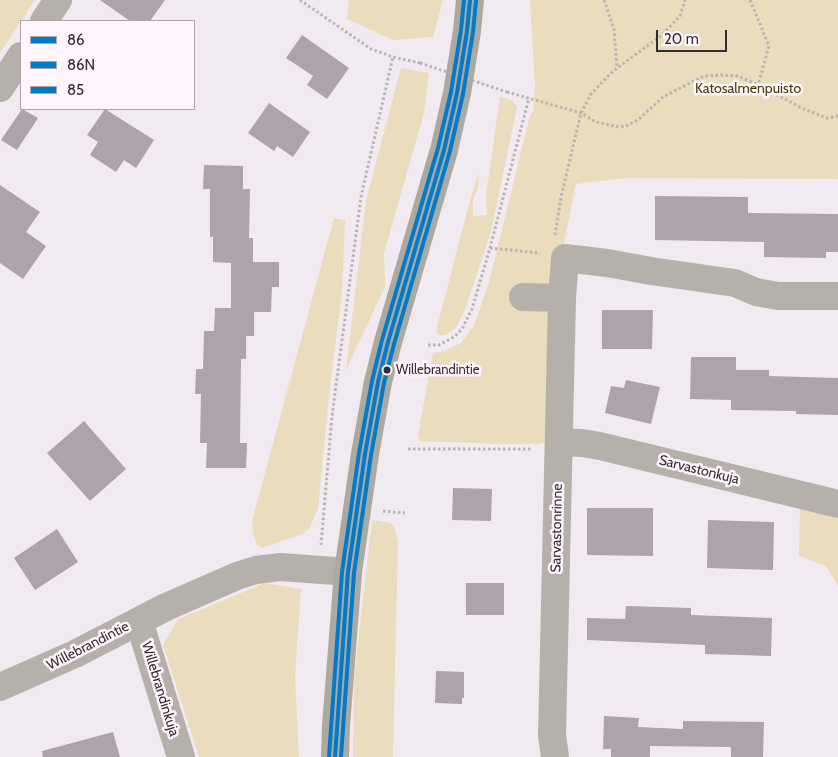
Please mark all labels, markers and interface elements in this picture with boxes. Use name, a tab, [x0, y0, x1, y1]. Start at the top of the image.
legend	[20, 20, 195, 110]
scale bar	[658, 20, 729, 52]
text: 20 m	[664, 30, 699, 48]
text: 86	[67, 31, 85, 49]
text: 86N	[67, 56, 95, 74]
text: 85	[67, 81, 84, 99]
park label: Katosalmenpuisto	[695, 81, 801, 97]
place label: Willebrandintie	[396, 362, 479, 378]
marker: Willebrandintie	[382, 365, 392, 375]
street label: Sarvastonkuja	[657, 452, 741, 488]
street label: Sarvastonrinne	[548, 483, 566, 573]
street label: Willebrandintie	[44, 618, 132, 674]
street label: Willebrandinkuja	[138, 640, 182, 738]

